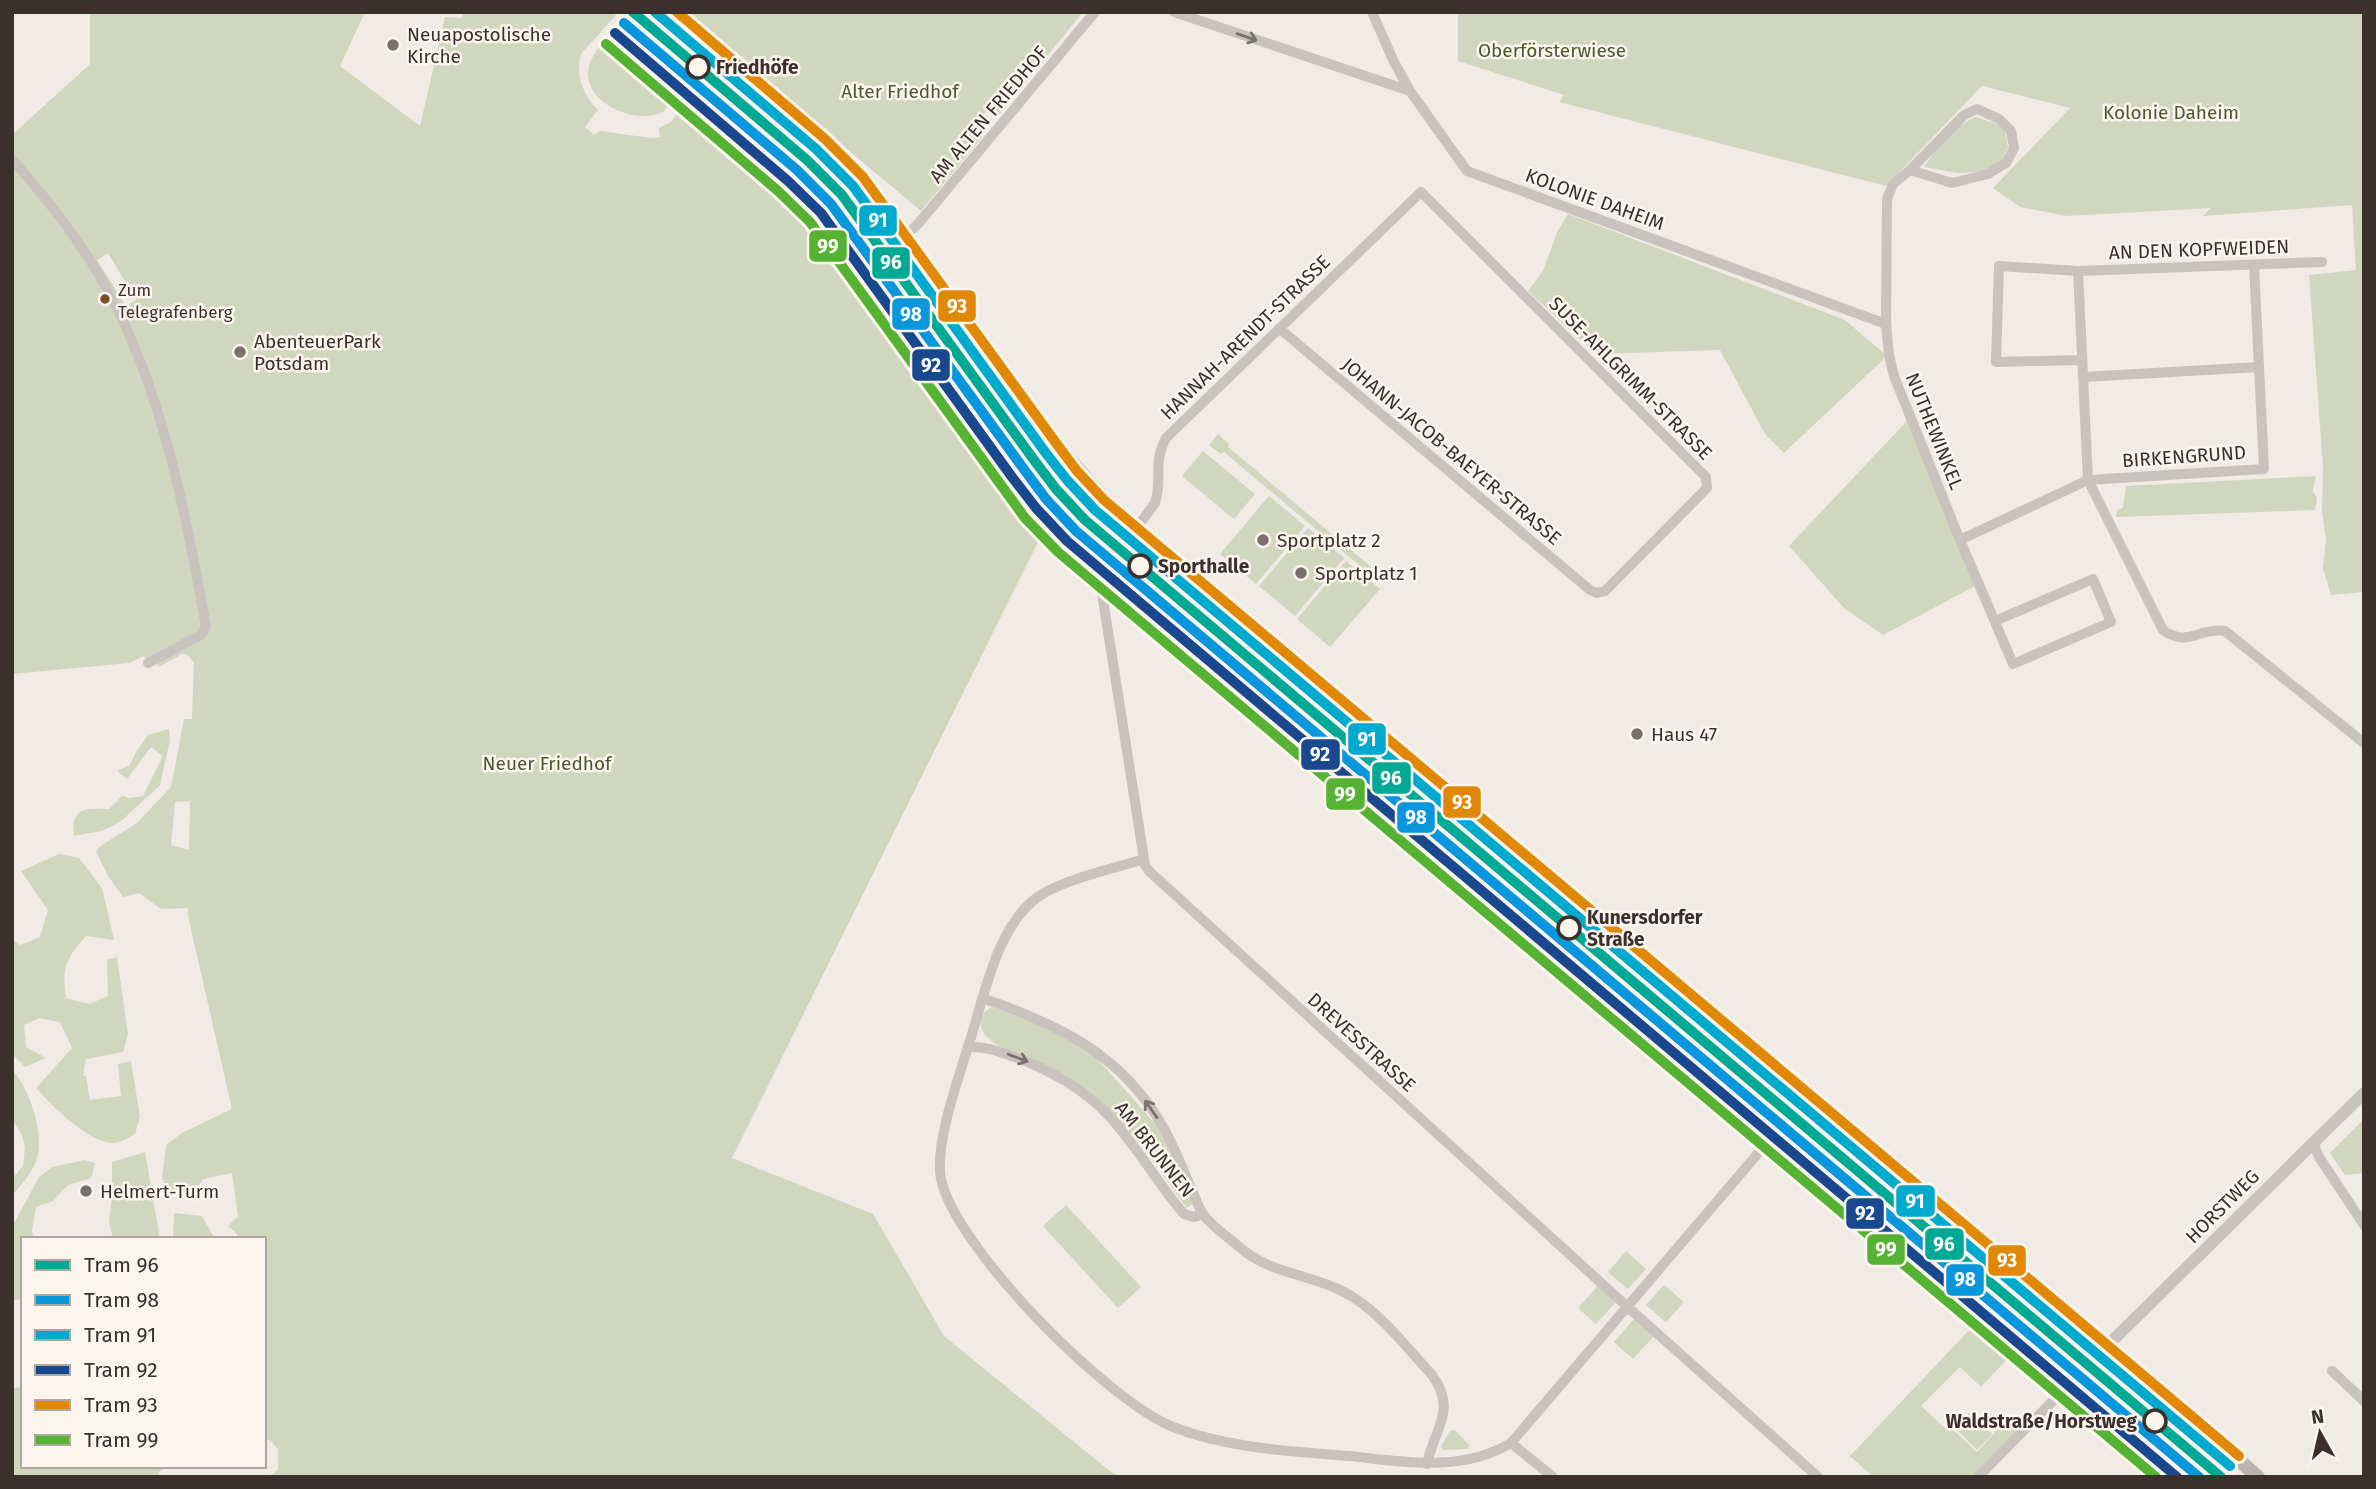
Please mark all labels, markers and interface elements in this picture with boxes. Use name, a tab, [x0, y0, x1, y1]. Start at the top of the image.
place label: Neuapostolische Kirche	[407, 23, 551, 68]
one-way arrow	[1235, 31, 1257, 44]
marker: Neuapostolische Kirche	[385, 37, 401, 53]
park label: Oberförsterwiese	[1478, 39, 1626, 62]
street label: AM ALTEN FRIEDHOF	[924, 41, 1052, 187]
marker: Friedhöfe	[686, 55, 710, 79]
place label: Friedhöfe	[716, 56, 799, 79]
park label: Alter Friedhof	[841, 80, 960, 103]
park label: Kolonie Daheim	[2103, 101, 2239, 124]
street label: KOLONIE DAHEIM	[1522, 164, 1667, 235]
line badge: 91	[858, 204, 898, 237]
text: 91	[868, 209, 888, 232]
line badge: 99	[808, 229, 848, 263]
text: 99	[817, 235, 839, 258]
street label: AN DEN KOPFWEIDEN	[2108, 235, 2290, 264]
line badge: 96	[871, 246, 911, 280]
street label: HANNAH-ARENDT-STRASSE	[1156, 250, 1335, 424]
text: 96	[880, 251, 902, 274]
place label: Zum Telegrafenberg	[118, 280, 233, 323]
line badge: 93	[937, 289, 977, 323]
marker: Zum Telegrafenberg	[98, 292, 112, 306]
street label: SUSE-AHLGRIMM-STRASSE	[1544, 292, 1717, 465]
text: 93	[947, 295, 967, 318]
line badge: 98	[891, 297, 931, 331]
text: 98	[900, 303, 922, 326]
place label: AbenteuerPark Potsdam	[254, 330, 381, 375]
marker: AbenteuerPark Potsdam	[232, 344, 248, 360]
line badge: 92	[911, 348, 951, 382]
street label: JOHANN-JACOB-BAEYER-STRASSE	[1337, 353, 1566, 550]
text: 92	[921, 354, 941, 377]
street label: NUTHEWINKEL	[1901, 370, 1969, 493]
street label: BIRKENGRUND	[2121, 441, 2247, 472]
place label: Sportplatz 2	[1277, 529, 1381, 552]
marker: Sportplatz 2	[1255, 532, 1271, 548]
marker: Sporthalle	[1128, 554, 1152, 578]
place label: Sporthalle	[1158, 555, 1249, 578]
place label: Sportplatz 1	[1315, 562, 1417, 585]
marker: Sportplatz 1	[1293, 565, 1309, 581]
line badge: 91	[1347, 722, 1387, 756]
place label: Haus 47	[1651, 723, 1717, 746]
marker: Haus 47	[1629, 726, 1645, 742]
text: 91	[1357, 728, 1377, 751]
line badge: 92	[1300, 738, 1341, 771]
text: 92	[1310, 743, 1330, 766]
park label: Neuer Friedhof	[483, 752, 613, 775]
line badge: 96	[1371, 761, 1412, 795]
text: 96	[1380, 767, 1402, 790]
line badge: 99	[1325, 777, 1366, 811]
text: 99	[1334, 783, 1356, 806]
line badge: 93	[1442, 785, 1482, 819]
text: 93	[1452, 791, 1472, 814]
line badge: 98	[1396, 801, 1436, 834]
text: 98	[1405, 806, 1427, 829]
place label: Kunersdorfer Straße	[1587, 906, 1703, 951]
marker: Kunersdorfer Straße	[1557, 916, 1581, 940]
street label: DREVESSTRASSE	[1303, 988, 1420, 1097]
one-way arrow	[1006, 1053, 1028, 1066]
street label: AM BRUNNEN	[1110, 1097, 1199, 1202]
one-way arrow	[1144, 1100, 1158, 1119]
street label: HORSTWEG	[2181, 1165, 2264, 1248]
place label: Helmert-Turm	[100, 1180, 219, 1203]
marker: Helmert-Turm	[78, 1183, 94, 1199]
line badge: 91	[1895, 1184, 1936, 1218]
text: 91	[1905, 1190, 1925, 1213]
line badge: 92	[1845, 1197, 1885, 1230]
text: 92	[1855, 1202, 1875, 1225]
line badge: 96	[1924, 1227, 1965, 1261]
line badge: 99	[1866, 1233, 1906, 1266]
text: 96	[1933, 1233, 1955, 1256]
legend	[21, 1237, 266, 1468]
text: 99	[1875, 1238, 1897, 1261]
line badge: 93	[1987, 1244, 2027, 1277]
text: 93	[1997, 1249, 2017, 1272]
text: Tram 96	[84, 1252, 159, 1278]
line badge: 98	[1945, 1263, 1985, 1297]
text: 98	[1954, 1268, 1976, 1291]
text: Tram 98	[84, 1287, 159, 1313]
text: Tram 91	[84, 1322, 156, 1348]
text: Tram 92	[84, 1357, 158, 1383]
text: Tram 93	[84, 1392, 158, 1418]
north arrow	[2285, 1398, 2355, 1468]
text: N	[2310, 1404, 2326, 1429]
marker: Waldstraße/Horstweg	[2143, 1409, 2167, 1433]
place label: Waldstraße/Horstweg	[1946, 1410, 2138, 1433]
text: Tram 99	[84, 1427, 159, 1453]

